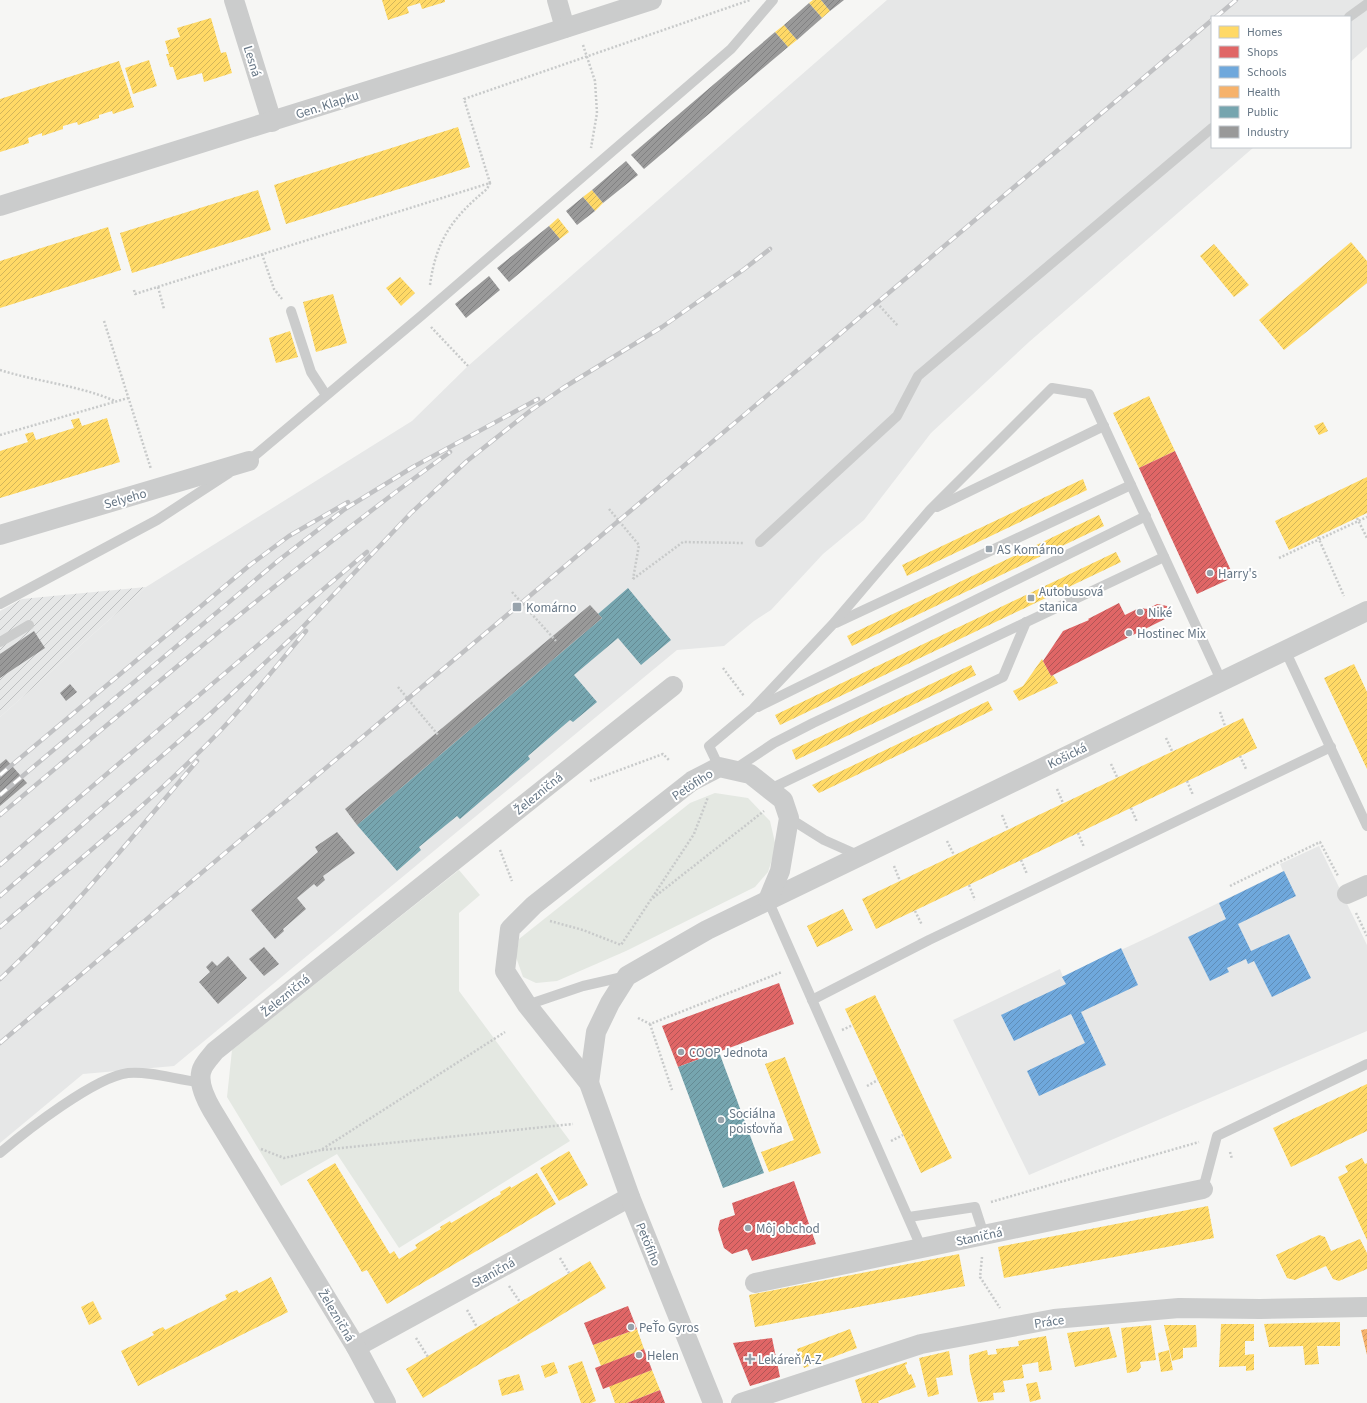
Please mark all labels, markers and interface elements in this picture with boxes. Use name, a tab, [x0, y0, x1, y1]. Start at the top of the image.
legend	[1211, 16, 1351, 148]
text: Homes	[1247, 24, 1282, 41]
street label: Lesná	[239, 43, 265, 79]
text: Shops	[1247, 44, 1278, 61]
text: Schools	[1247, 64, 1287, 81]
text: Health	[1247, 84, 1280, 101]
street label: Gen. Klapku	[293, 86, 361, 124]
text: Public	[1247, 104, 1279, 121]
text: Industry	[1247, 124, 1289, 141]
street label: Selyeho	[102, 484, 149, 514]
place label: AS Komárno	[997, 541, 1064, 559]
marker: AS Komárno	[984, 544, 994, 554]
place label: Harry's	[1218, 565, 1257, 583]
marker: Harry's	[1205, 568, 1215, 578]
place label: Autobusová stanica	[1039, 583, 1103, 616]
marker: Autobusová stanica	[1026, 593, 1036, 603]
place label: Komárno	[526, 599, 576, 617]
marker: Komárno	[511, 601, 523, 613]
place label: Niké	[1148, 604, 1172, 622]
marker: Niké	[1135, 607, 1145, 617]
place label: Hostinec Mix	[1137, 625, 1206, 643]
marker: Hostinec Mix	[1124, 628, 1134, 638]
street label: Košická	[1045, 739, 1090, 773]
street label: Petöfiho	[668, 765, 717, 805]
street label: Železničná	[510, 768, 567, 819]
street label: Železničná	[257, 970, 314, 1021]
place label: COOP Jednota	[689, 1044, 768, 1062]
marker: COOP Jednota	[676, 1047, 686, 1057]
place label: Sociálna poisťovňa	[729, 1105, 783, 1138]
marker: Sociálna poisťovňa	[716, 1115, 726, 1125]
street label: Petöfiho	[631, 1220, 665, 1269]
place label: Môj obchod	[756, 1220, 820, 1238]
marker: Môj obchod	[743, 1223, 753, 1233]
street label: Staničná	[954, 1223, 1004, 1251]
street label: Staničná	[468, 1254, 518, 1292]
street label: Železničná	[313, 1286, 359, 1345]
street label: Práce	[1033, 1311, 1065, 1333]
place label: PeŤo Gyros	[639, 1319, 699, 1337]
marker: PeŤo Gyros	[626, 1322, 636, 1332]
place label: Helen	[647, 1347, 679, 1365]
marker: Helen	[634, 1350, 644, 1360]
place label: Lekáreň A-Z	[758, 1351, 822, 1369]
marker: Lekáreň A-Z	[745, 1354, 755, 1364]

